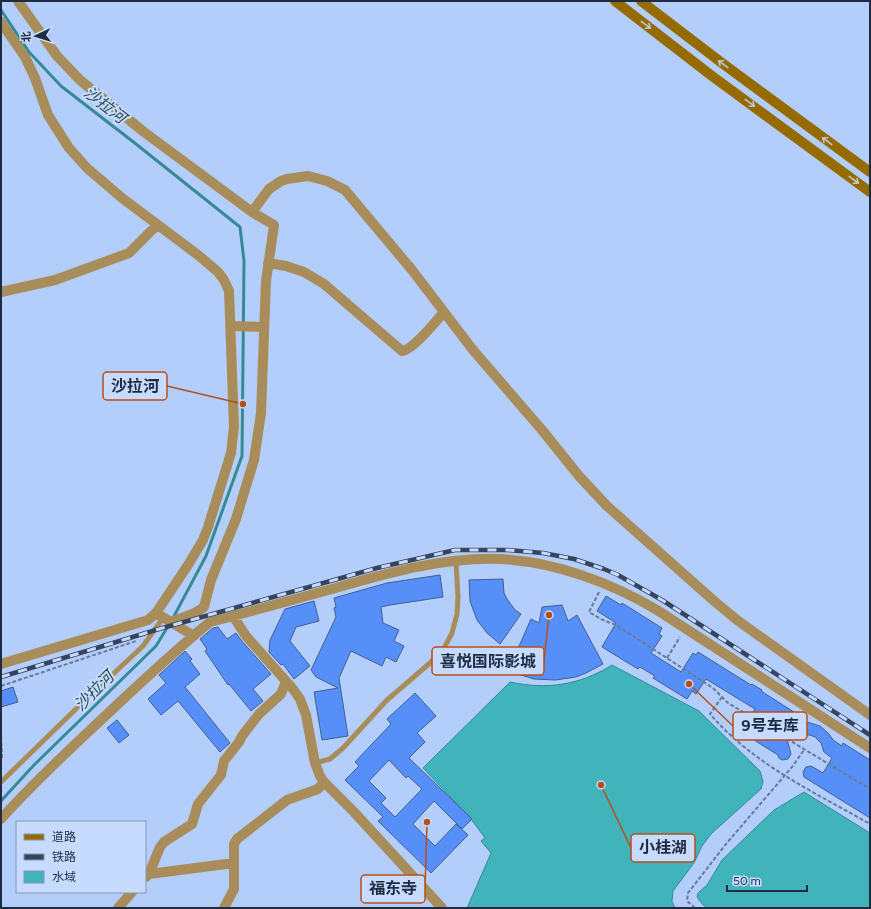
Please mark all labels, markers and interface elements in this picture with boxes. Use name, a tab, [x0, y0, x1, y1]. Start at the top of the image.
north arrow	[16, 16, 56, 56]
one-way arrow	[640, 20, 651, 29]
text: 北	[20, 31, 33, 43]
one-way arrow	[717, 59, 728, 68]
water label: 沙拉河	[80, 83, 132, 129]
one-way arrow	[744, 99, 755, 107]
one-way arrow	[822, 136, 833, 145]
one-way arrow	[849, 176, 860, 184]
callout: 沙拉河	[103, 372, 167, 400]
text: 沙拉河	[111, 377, 159, 396]
callout: 喜悦国际影城	[432, 647, 544, 675]
text: 喜悦国际影城	[440, 652, 536, 671]
water label: 沙拉河	[70, 665, 120, 715]
callout: 9号车库	[733, 712, 807, 740]
text: 9号车库	[741, 716, 799, 735]
legend	[16, 821, 146, 893]
text: 道路	[52, 830, 76, 844]
callout: 小桂湖	[631, 834, 695, 862]
text: 小桂湖	[639, 838, 687, 857]
text: 铁路	[52, 850, 76, 864]
scale bar	[727, 867, 807, 893]
text: 水域	[52, 870, 76, 884]
text: 50 m	[733, 874, 761, 888]
callout: 福东寺	[361, 875, 425, 903]
text: 福东寺	[369, 879, 417, 898]

